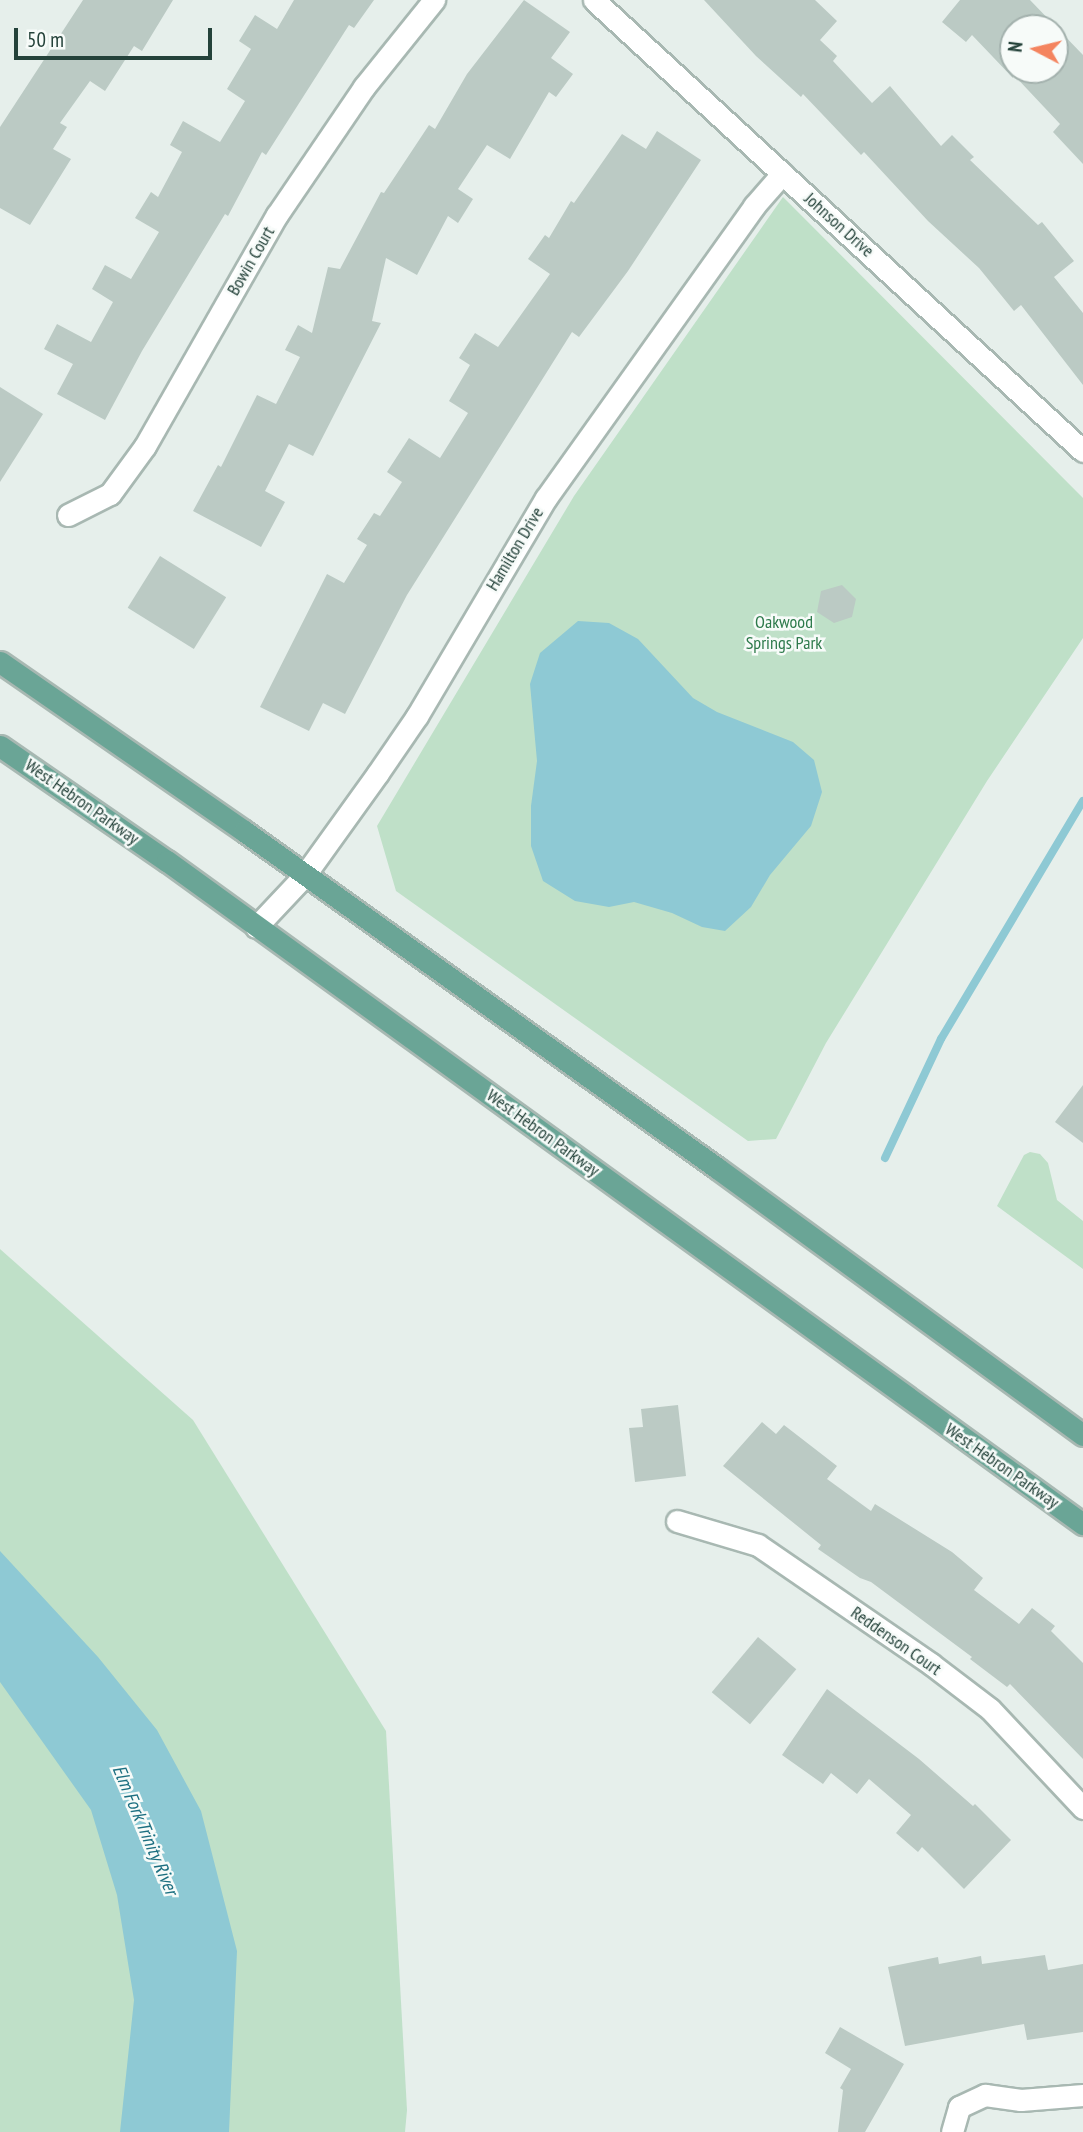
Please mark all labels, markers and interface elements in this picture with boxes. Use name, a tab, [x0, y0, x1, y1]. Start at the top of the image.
scale bar	[18, 14, 215, 58]
north arrow	[999, 14, 1069, 84]
text: 50 m	[27, 26, 64, 53]
text: N	[1003, 40, 1028, 53]
street label: Johnson Drive	[800, 188, 878, 262]
street label: Bowin Court	[223, 223, 279, 299]
street label: Hamilton Drive	[482, 503, 548, 595]
park label: Oakwood Springs Park	[746, 612, 822, 654]
street label: West Hebron Parkway	[21, 755, 143, 849]
street label: West Hebron Parkway	[482, 1085, 604, 1181]
street label: West Hebron Parkway	[941, 1419, 1063, 1513]
street label: Reddenson Court	[847, 1602, 945, 1680]
water label: Elm Fork Trinity River	[107, 1761, 183, 1899]

